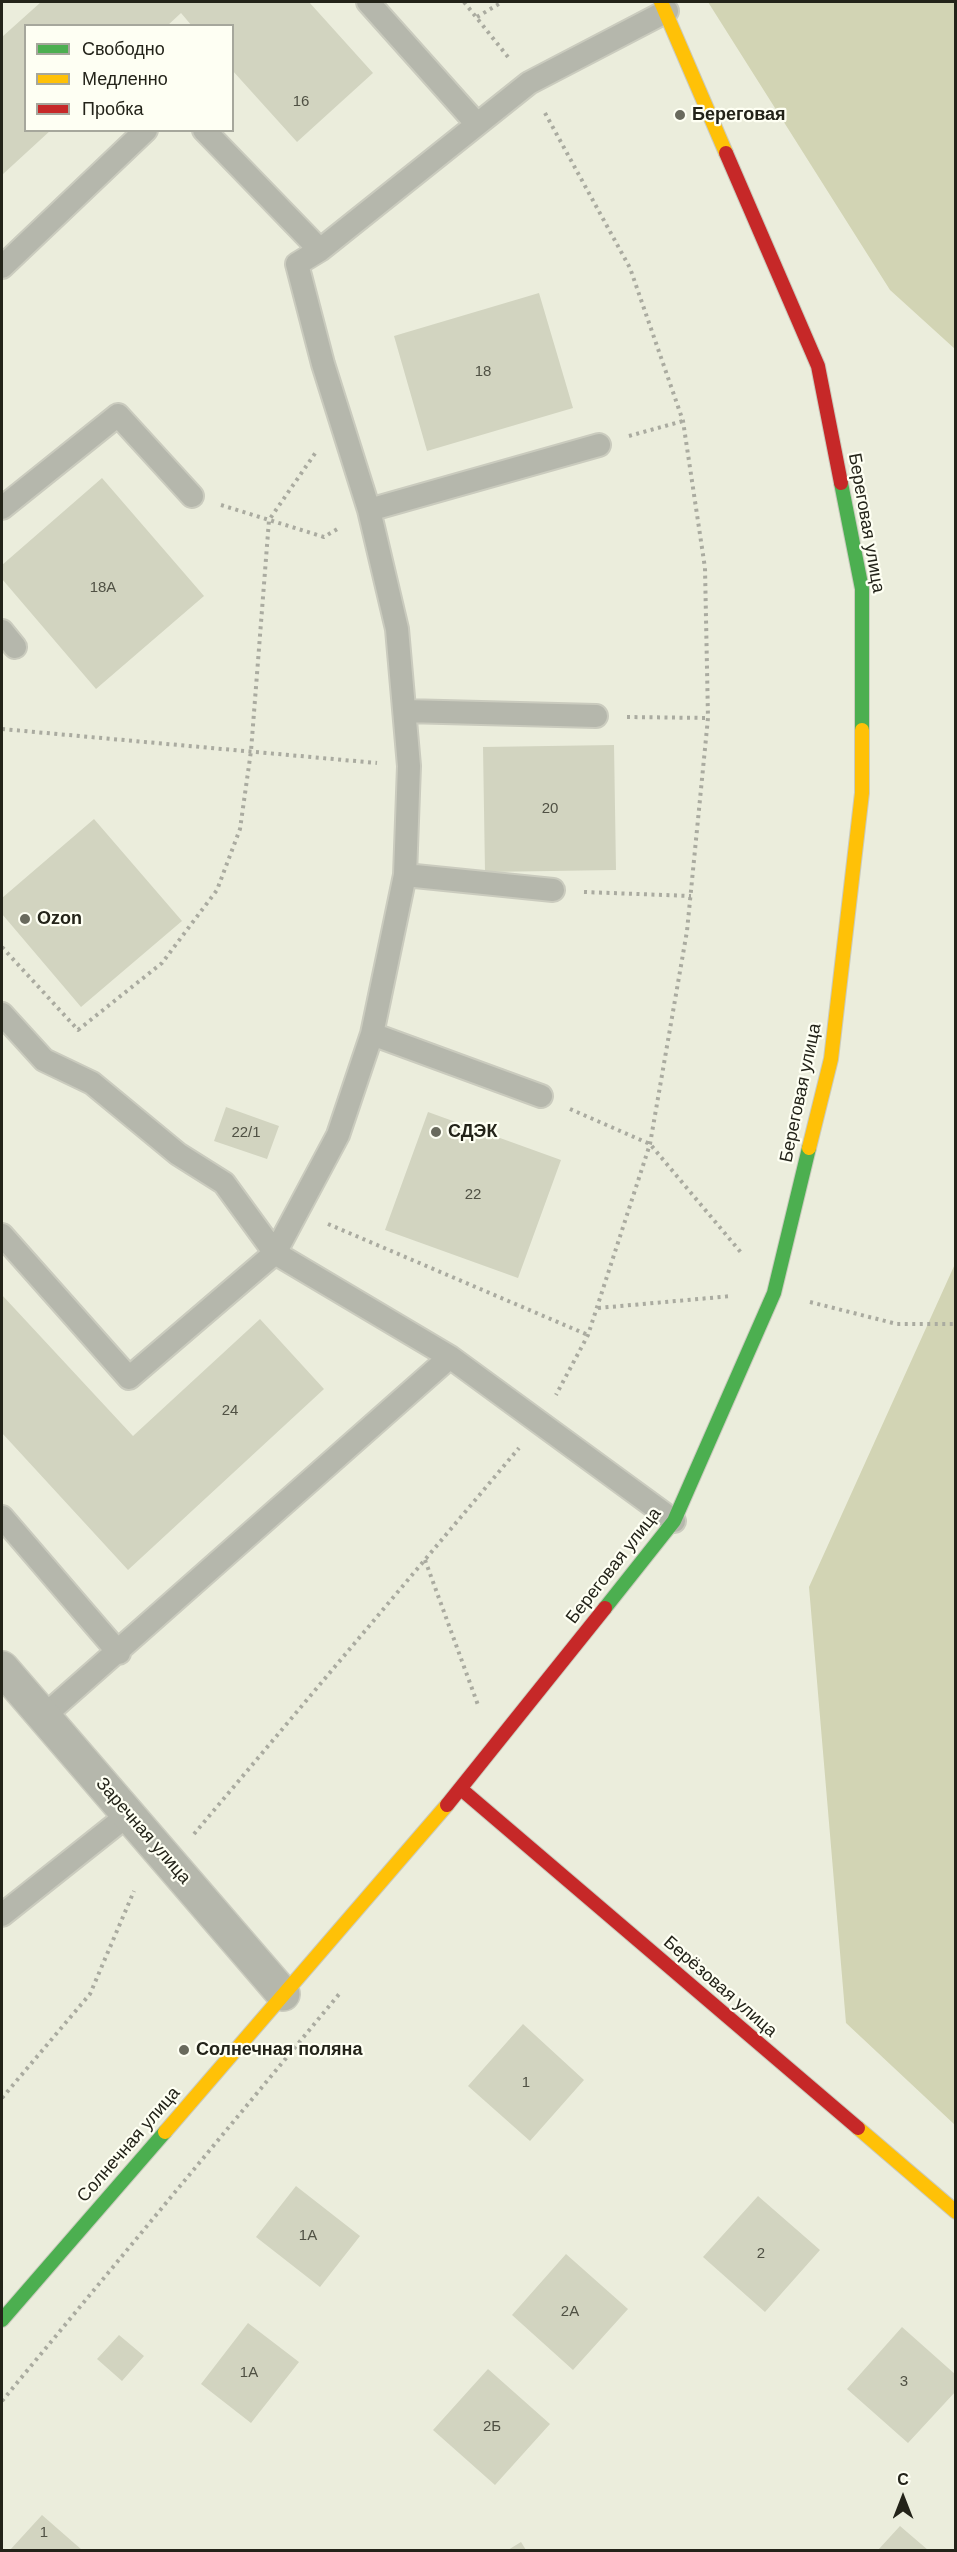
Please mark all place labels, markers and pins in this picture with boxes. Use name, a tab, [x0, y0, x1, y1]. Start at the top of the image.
place label: Береговая	[692, 104, 786, 126]
marker: Береговая	[673, 108, 687, 122]
place label: Ozon	[37, 908, 82, 930]
marker: Ozon	[18, 912, 32, 926]
place label: СДЭК	[448, 1121, 497, 1143]
marker: СДЭК	[429, 1125, 443, 1139]
place label: Солнечная поляна	[196, 2039, 362, 2061]
marker: Солнечная поляна	[177, 2043, 191, 2057]

